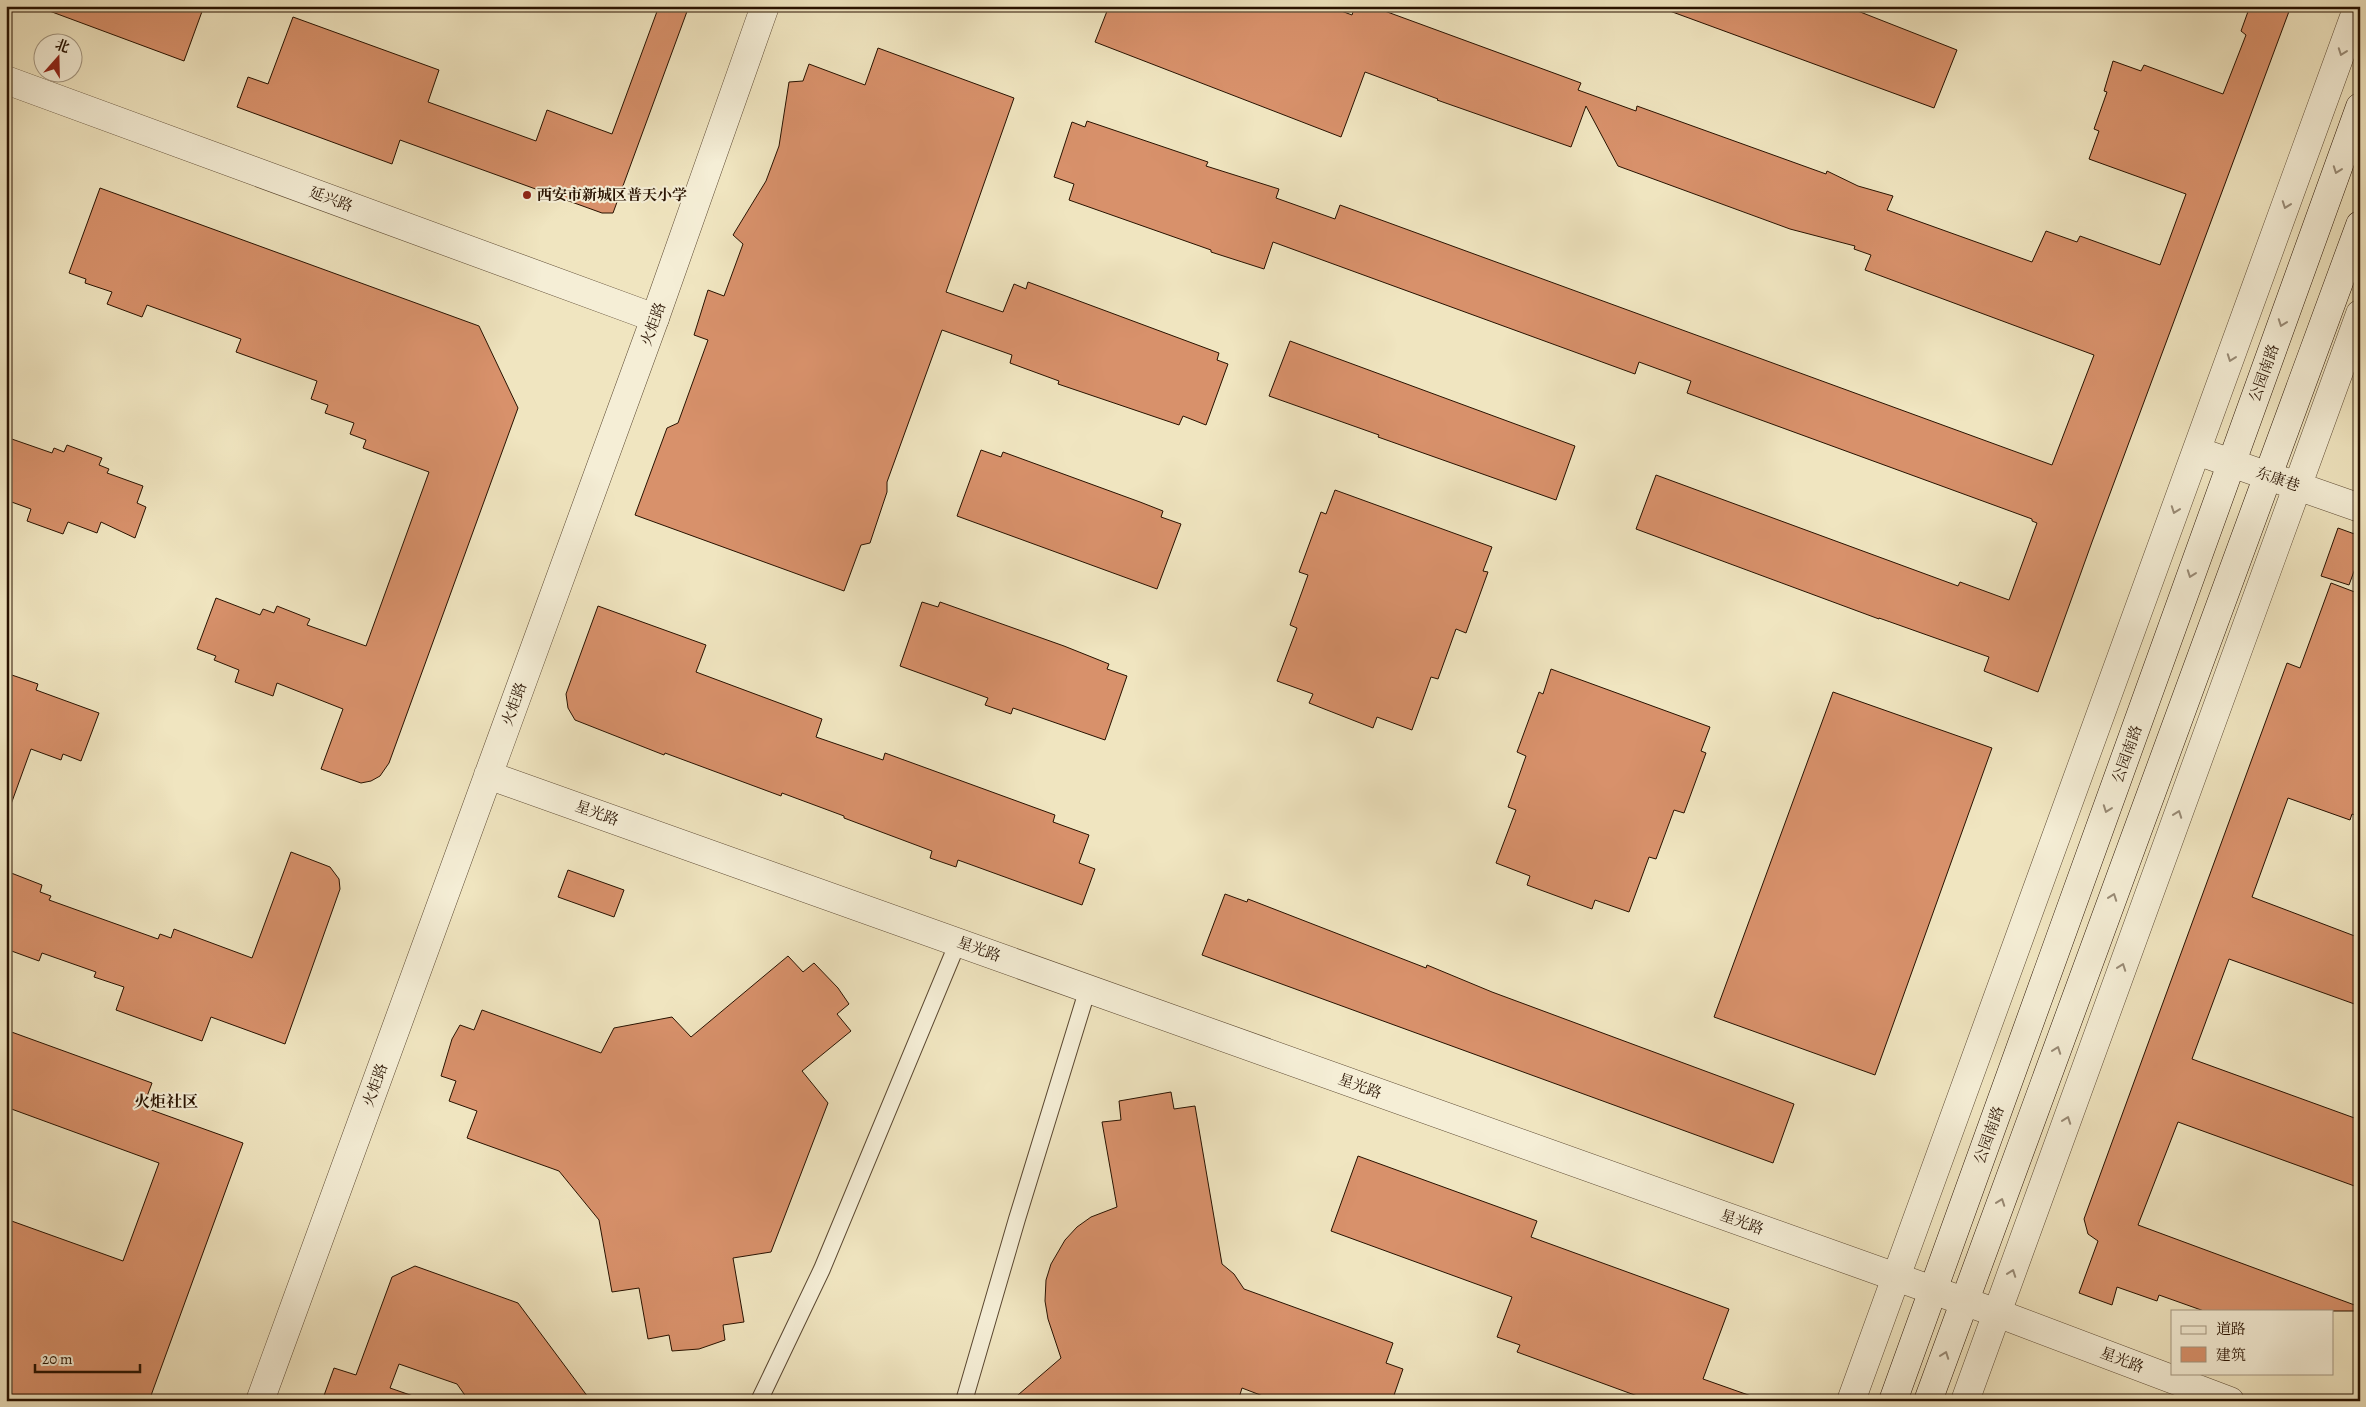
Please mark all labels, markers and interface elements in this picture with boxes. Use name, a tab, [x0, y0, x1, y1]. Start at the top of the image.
north arrow	[32, 32, 82, 82]
text: 北	[52, 35, 72, 58]
one-way arrow	[2338, 47, 2348, 56]
one-way arrow	[2333, 165, 2343, 174]
street label: 延兴路	[306, 182, 356, 216]
place label: 西安市新城区普天小学	[537, 185, 687, 205]
marker: 西安市新城区普天小学	[521, 189, 533, 201]
one-way arrow	[2282, 200, 2292, 209]
street label: 火炬路	[636, 299, 670, 349]
one-way arrow	[2278, 318, 2288, 326]
street label: 公园南路	[2244, 341, 2284, 405]
one-way arrow	[2227, 353, 2237, 361]
street label: 东康巷	[2253, 462, 2303, 496]
one-way arrow	[2171, 505, 2181, 514]
one-way arrow	[2187, 569, 2197, 578]
street label: 火炬路	[497, 679, 531, 729]
street label: 公园南路	[2107, 722, 2147, 786]
street label: 星光路	[572, 796, 622, 830]
one-way arrow	[2103, 805, 2113, 813]
one-way arrow	[2172, 810, 2182, 819]
one-way arrow	[2107, 894, 2117, 902]
street label: 星光路	[954, 932, 1004, 966]
one-way arrow	[2116, 963, 2126, 972]
one-way arrow	[2051, 1046, 2061, 1055]
street label: 火炬路	[358, 1060, 392, 1110]
street label: 星光路	[1335, 1069, 1385, 1103]
district label: 火炬社区	[134, 1091, 198, 1113]
street label: 公园南路	[1969, 1103, 2009, 1167]
one-way arrow	[2061, 1116, 2071, 1125]
one-way arrow	[1995, 1199, 2005, 1207]
street label: 星光路	[1717, 1205, 1767, 1239]
one-way arrow	[2006, 1269, 2016, 1277]
legend	[2171, 1310, 2334, 1374]
text: 道路	[2216, 1319, 2246, 1339]
scale bar	[35, 1342, 140, 1374]
street label: 星光路	[2097, 1343, 2147, 1377]
text: 建筑	[2216, 1345, 2246, 1365]
text: 20 m	[42, 1349, 73, 1369]
one-way arrow	[1939, 1351, 1949, 1360]

